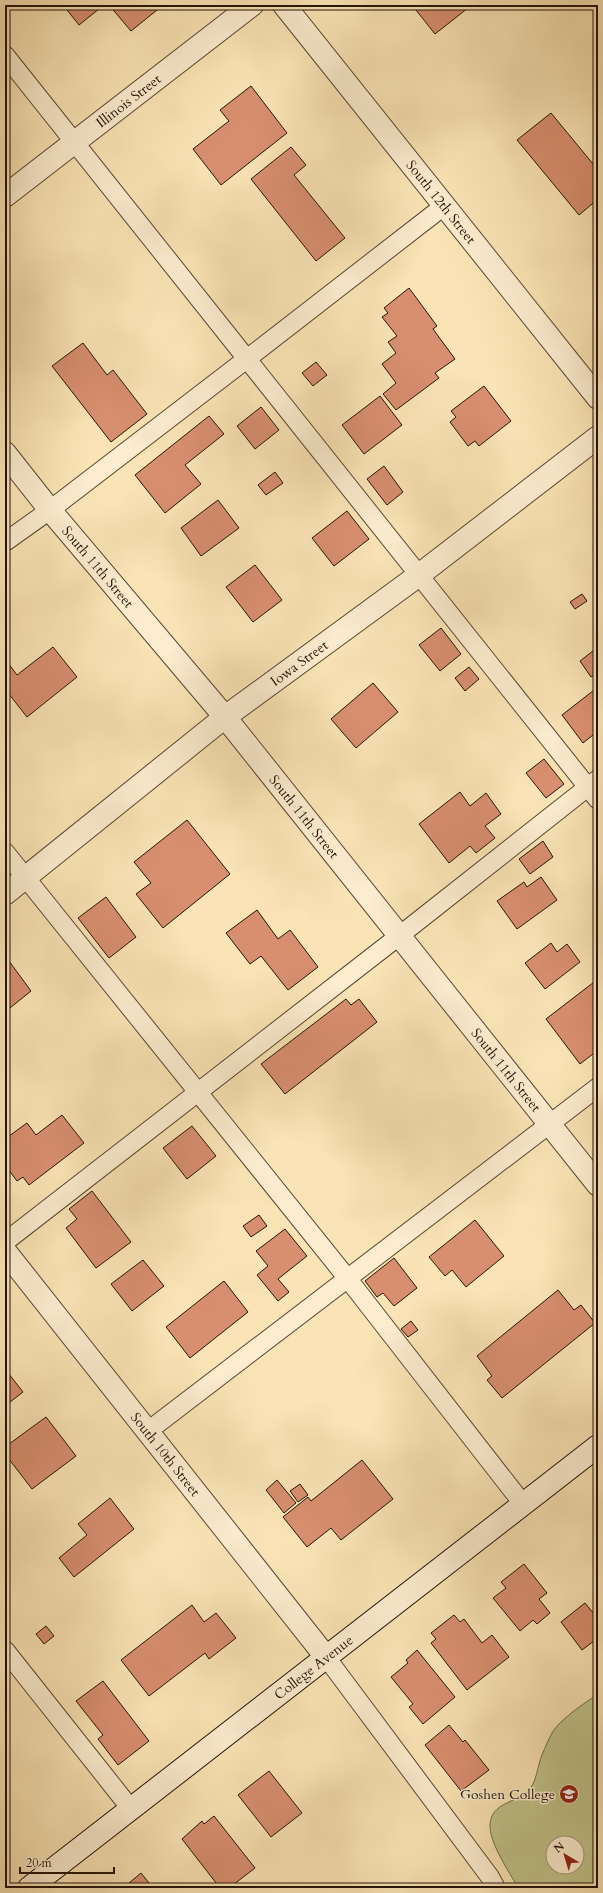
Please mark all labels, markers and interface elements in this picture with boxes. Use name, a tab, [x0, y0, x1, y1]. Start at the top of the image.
street label: Illinois Street	[92, 69, 166, 132]
street label: South 12th Street	[402, 156, 481, 248]
street label: South 11th Street	[57, 522, 138, 613]
street label: Iowa Street	[267, 635, 332, 691]
street label: South 11th Street	[265, 771, 344, 863]
street label: South 11th Street	[467, 1024, 546, 1117]
street label: South 10th Street	[126, 1409, 205, 1501]
street label: College Avenue	[270, 1631, 357, 1704]
school or university icon: Goshen College	[558, 1783, 580, 1805]
place label: Goshen College	[460, 1785, 555, 1804]
north arrow	[545, 1835, 585, 1875]
text: N	[551, 1838, 568, 1856]
scale bar	[20, 1849, 114, 1875]
text: 20 m	[26, 1855, 53, 1871]

